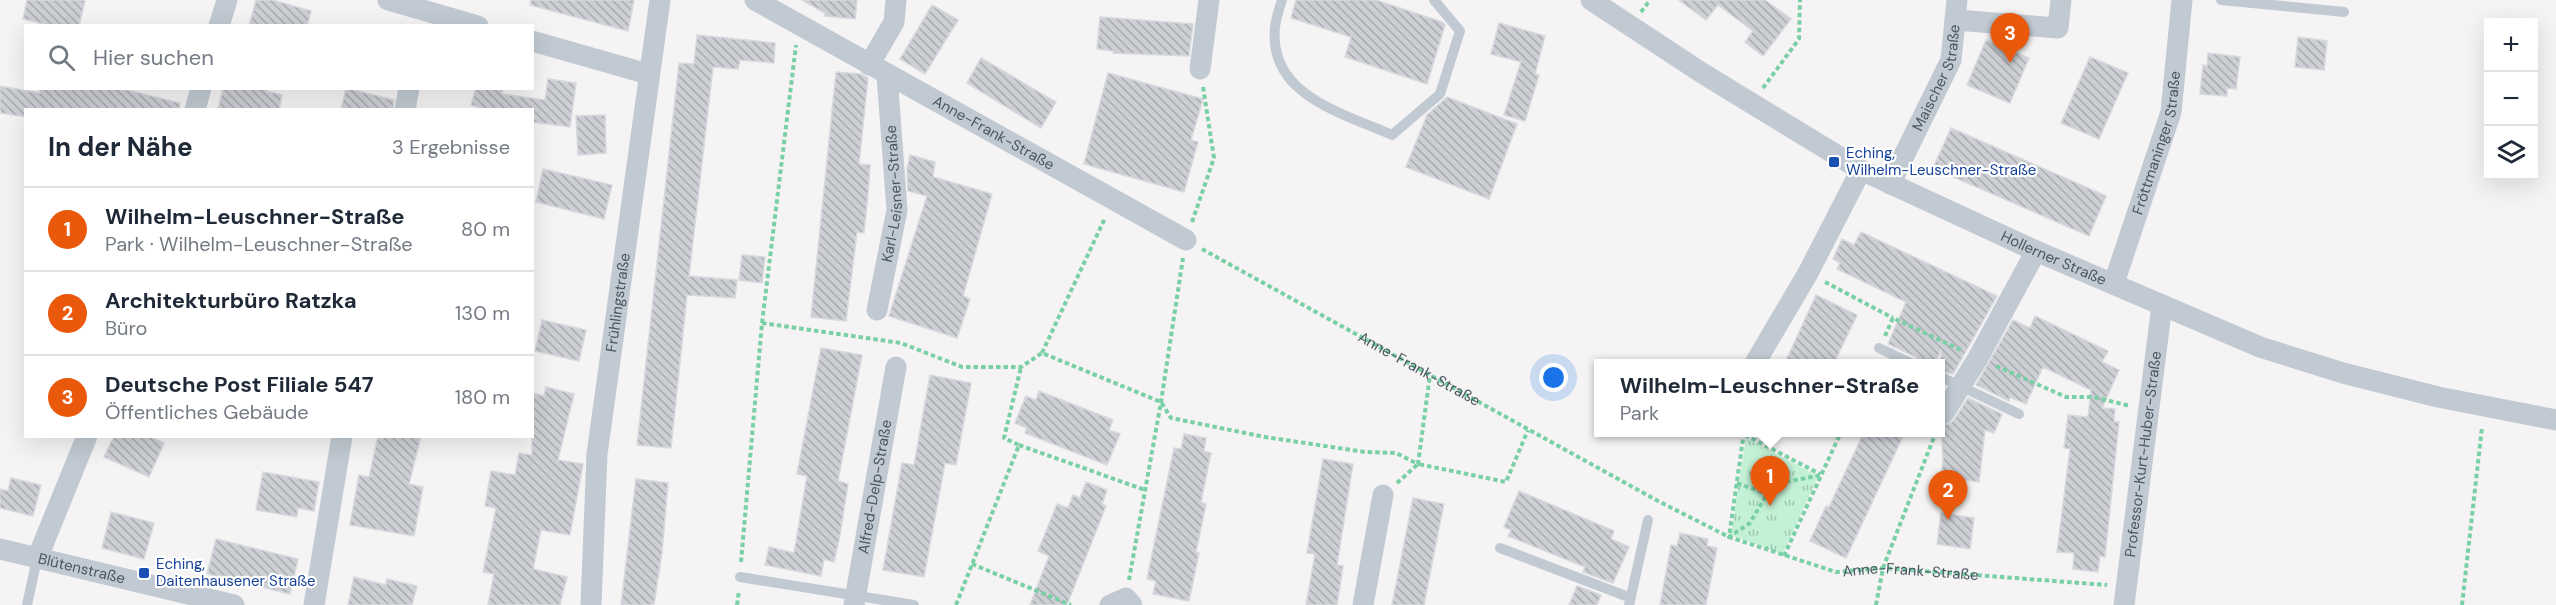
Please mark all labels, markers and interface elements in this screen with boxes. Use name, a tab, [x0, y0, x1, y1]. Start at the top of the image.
pin: 3	[1990, 14, 2030, 63]
map controls	[2484, 18, 2538, 180]
button: +	[2484, 18, 2538, 72]
street label: Maischer Straße	[1908, 23, 1965, 135]
search box	[24, 24, 534, 90]
icon: search	[45, 41, 78, 74]
text: Hier suchen	[93, 43, 214, 72]
street label: Fröttmaninger Straße	[2127, 70, 2185, 217]
button: −	[2484, 72, 2538, 126]
street label: Anne-Frank-Straße	[929, 91, 1058, 175]
street label: Karl-Leisner-Straße	[877, 124, 907, 264]
button: layers	[2484, 126, 2538, 180]
text: In der Nähe	[48, 130, 193, 164]
text: 3 Ergebnisse	[392, 134, 510, 160]
place label: Eching, Wilhelm-Leuschner-Straße	[1846, 143, 2036, 180]
marker: Eching, Wilhelm-Leuschner-Straße	[1827, 155, 1841, 169]
text: Wilhelm-Leuschner-Straße	[105, 202, 405, 231]
text: 1	[64, 216, 71, 242]
text: 80 m	[461, 216, 510, 242]
street label: Hollerner Straße	[1998, 226, 2109, 290]
text: Park · Wilhelm-Leuschner-Straße	[105, 231, 413, 257]
street label: Frühlingstraße	[601, 252, 635, 353]
text: Architekturbüro Ratzka	[105, 286, 357, 315]
text: 2	[62, 300, 73, 326]
text: 130 m	[455, 300, 510, 326]
text: Büro	[105, 315, 147, 341]
street label: Anne-Frank-Straße	[1354, 327, 1484, 411]
street label: Professor-Kurt-Huber-Straße	[2120, 350, 2166, 558]
popup	[1594, 359, 1945, 437]
your location	[1539, 363, 1568, 392]
text: Deutsche Post Filiale 547	[105, 370, 374, 399]
text: Wilhelm-Leuschner-Straße	[1620, 371, 1919, 400]
text: 3	[61, 384, 74, 410]
text: 180 m	[455, 384, 510, 410]
text: Öffentliches Gebäude	[105, 399, 309, 425]
text: Park	[1620, 400, 1659, 426]
street label: Alfred-Delp-Straße	[853, 418, 897, 556]
pin: 1	[1750, 456, 1790, 506]
pin: 2	[1928, 470, 1968, 520]
street label: Blütenstraße	[36, 548, 127, 589]
place label: Eching, Daitenhausener Straße	[156, 554, 316, 591]
street label: Anne-Frank-Straße	[1842, 558, 1979, 585]
marker: Eching, Daitenhausener Straße	[137, 566, 151, 580]

